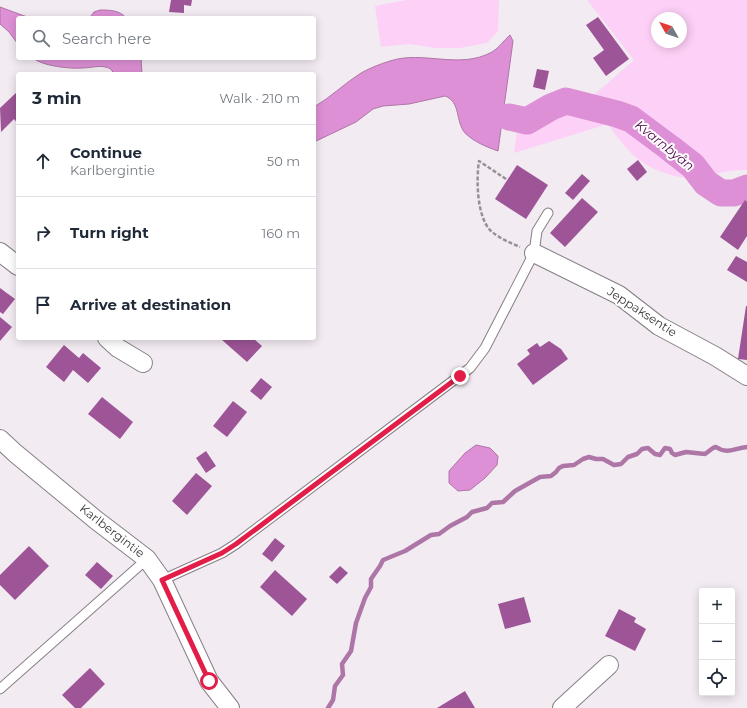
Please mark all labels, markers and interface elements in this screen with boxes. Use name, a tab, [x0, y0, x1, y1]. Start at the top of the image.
north arrow	[651, 12, 687, 48]
search box	[16, 16, 316, 60]
icon: search	[30, 27, 52, 49]
text: Search here	[62, 29, 151, 48]
text: 3 min	[32, 88, 82, 108]
text: Walk · 210 m	[219, 90, 300, 106]
water label: Kvarnbyån	[632, 116, 698, 174]
text: Continue	[70, 143, 142, 162]
icon: ahead	[32, 150, 54, 172]
text: 50 m	[267, 153, 300, 169]
text: Karlbergintie	[70, 162, 155, 178]
icon: right	[32, 222, 54, 244]
text: Turn right	[70, 223, 149, 242]
text: 160 m	[262, 225, 300, 241]
street label: Jeppaksentie	[604, 283, 680, 340]
icon: arrive	[32, 294, 54, 316]
text: Arrive at destination	[70, 295, 231, 314]
route end	[451, 367, 469, 385]
street label: Karlbergintie	[77, 501, 148, 561]
map controls	[699, 588, 735, 696]
button: +	[699, 588, 735, 624]
button: −	[699, 624, 735, 660]
button: locate	[699, 660, 735, 696]
route start	[200, 672, 218, 690]

